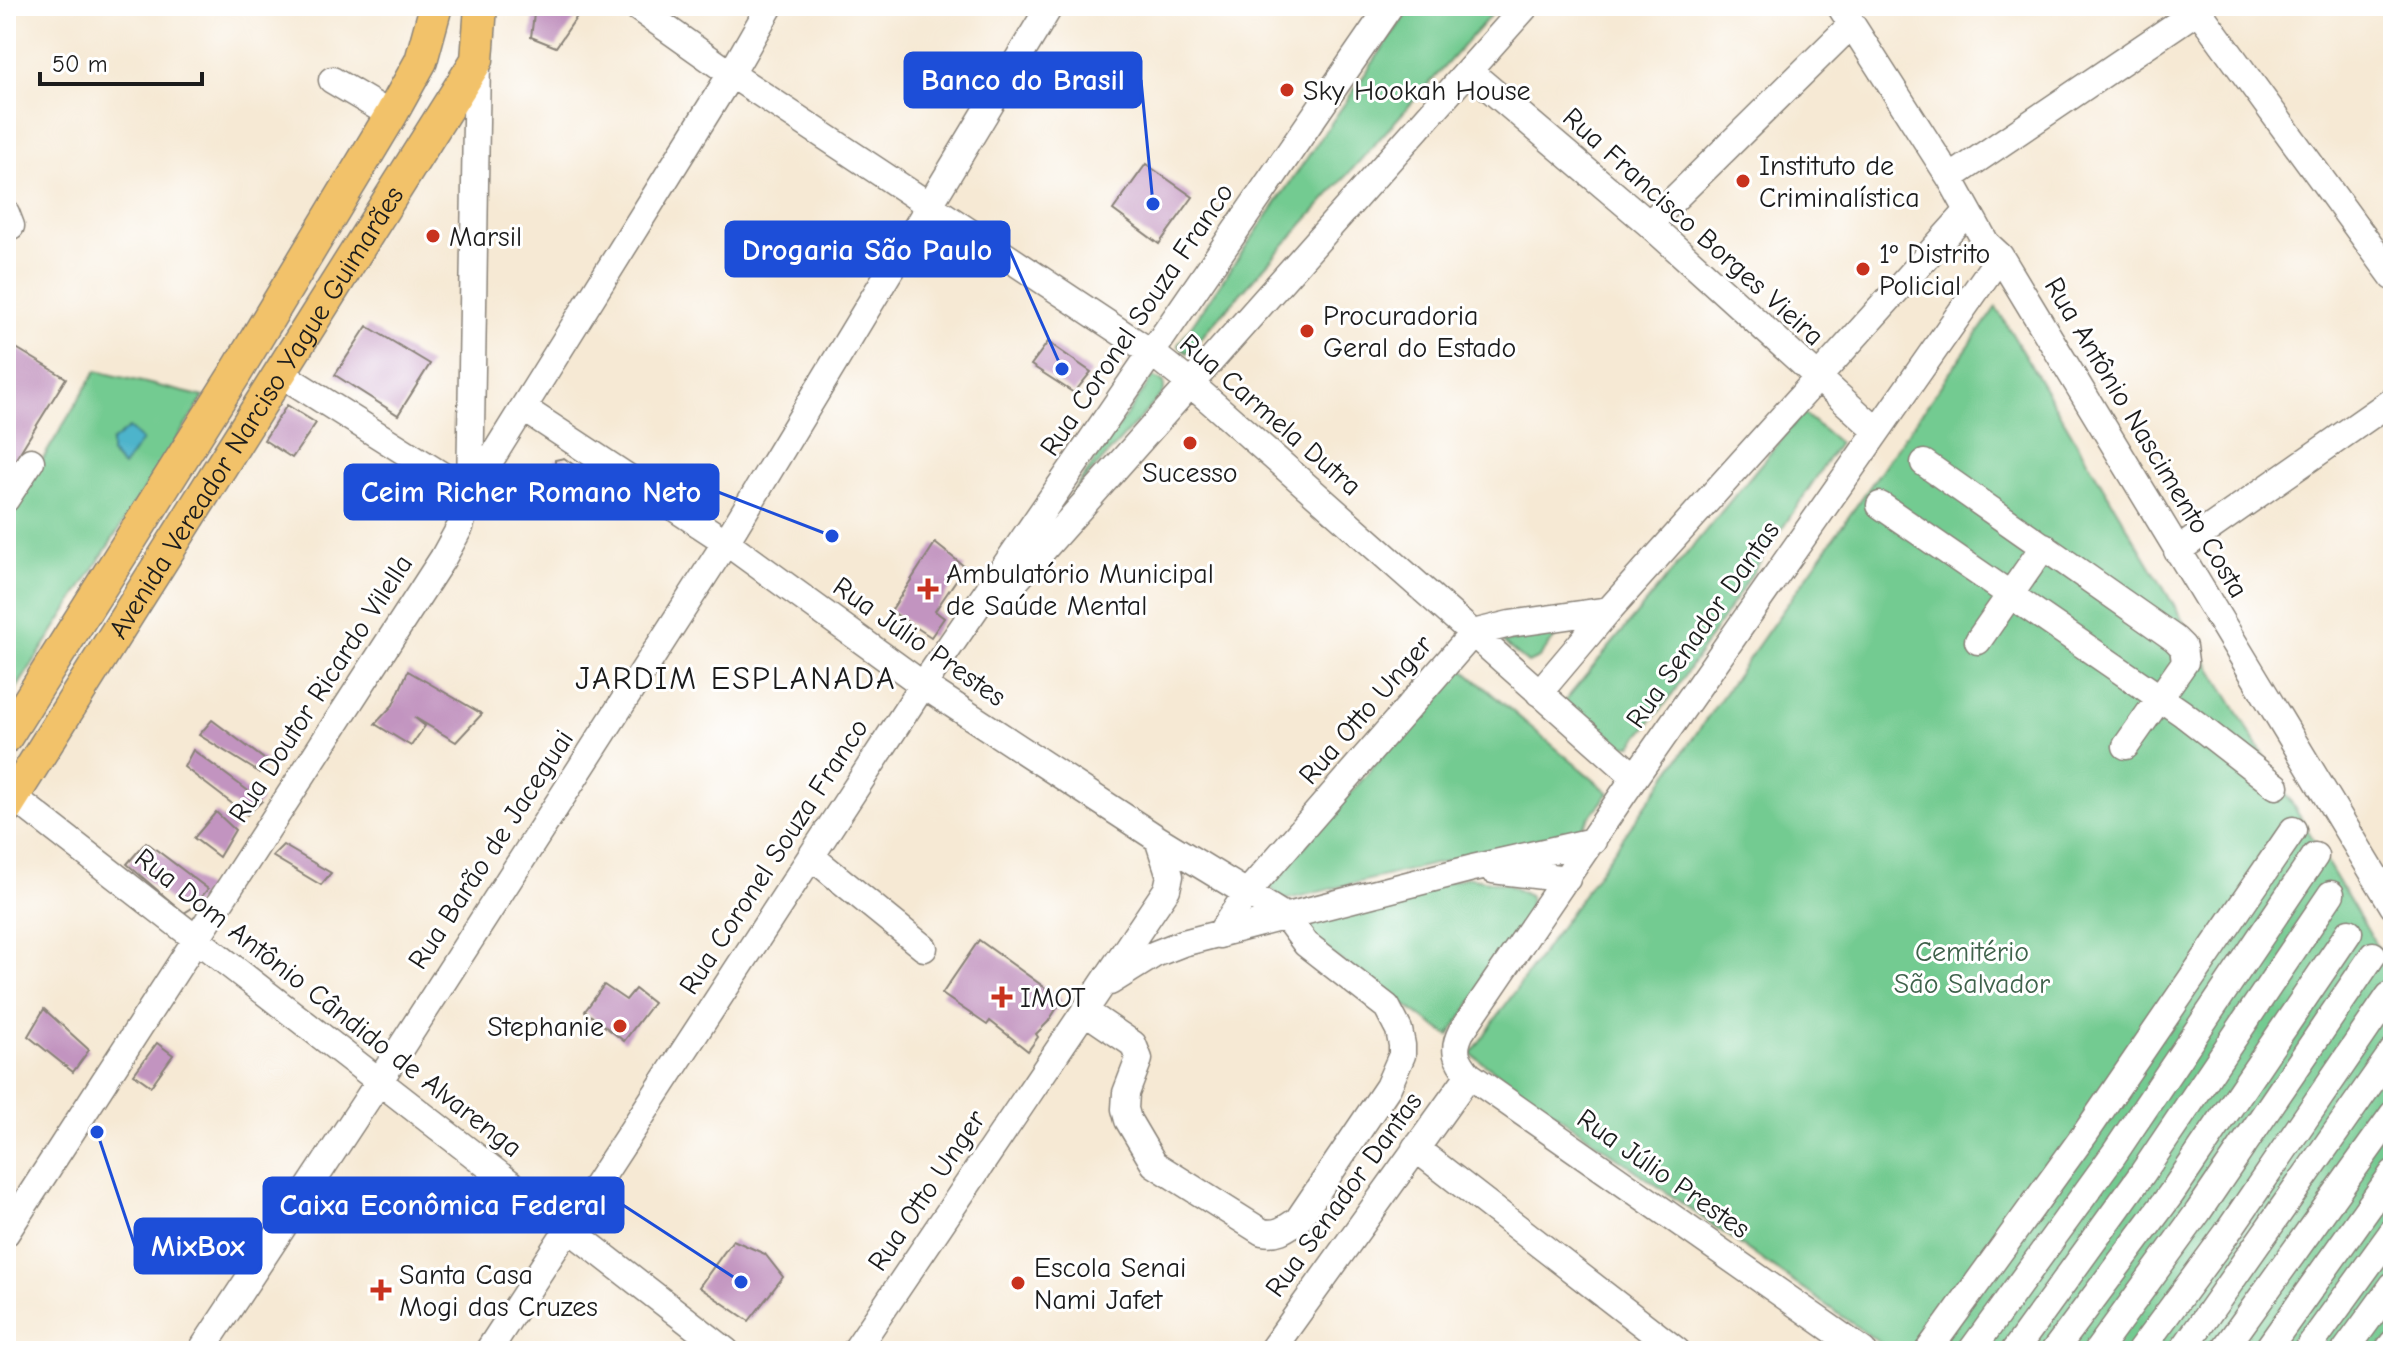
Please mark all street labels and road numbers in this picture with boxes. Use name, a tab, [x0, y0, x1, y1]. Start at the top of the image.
street label: Rua Francisco Borges Vieira	[1556, 101, 1830, 352]
street label: Rua Coronel Souza Franco	[1033, 177, 1240, 462]
street label: Avenida Vereador Narciso Yague Guimarães	[102, 181, 410, 644]
street label: Rua Antônio Nascimento Costa	[2038, 272, 2255, 603]
street label: Rua Carmela Dutra	[1173, 327, 1367, 502]
street label: Rua Senador Dantas	[1619, 515, 1786, 734]
street label: Rua Doutor Ricardo Vilella	[222, 549, 419, 828]
street label: Rua Júlio Prestes	[827, 570, 1012, 713]
street label: Rua Otto Unger	[1292, 629, 1439, 791]
street label: Rua Coronel Souza Franco	[673, 713, 875, 1000]
street label: Rua Barão de Jaceguai	[402, 724, 580, 975]
street label: Rua Dom Antônio Cândido de Alvarenga	[128, 842, 528, 1164]
street label: Rua Senador Dantas	[1259, 1086, 1429, 1303]
street label: Rua Júlio Prestes	[1571, 1102, 1756, 1245]
street label: Rua Otto Unger	[861, 1104, 992, 1277]

